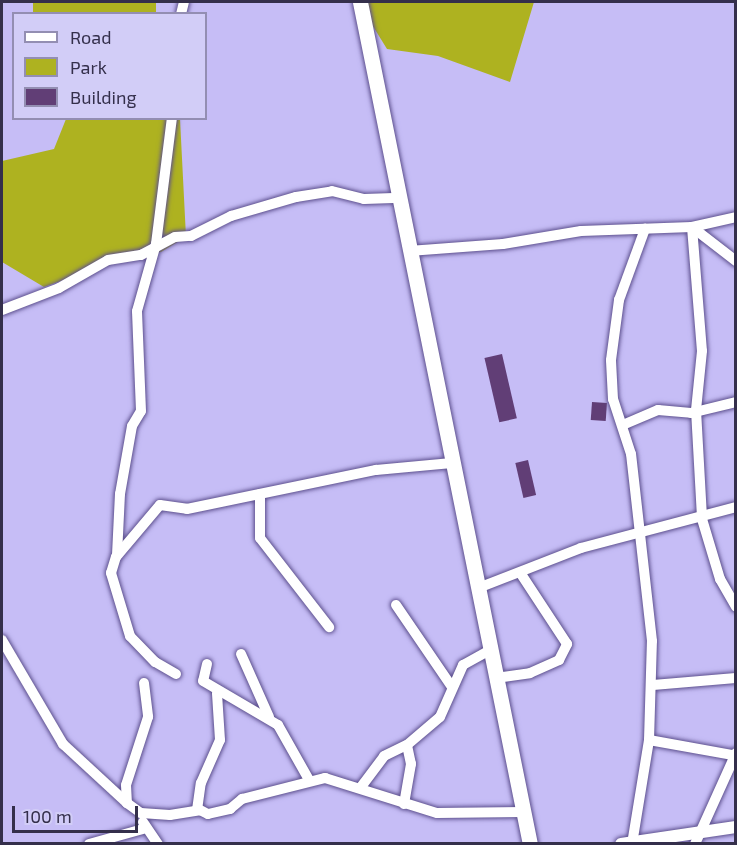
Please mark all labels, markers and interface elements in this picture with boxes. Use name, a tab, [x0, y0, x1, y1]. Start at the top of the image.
legend	[12, 12, 207, 120]
text: Road	[70, 26, 111, 48]
text: Park	[70, 56, 107, 78]
text: Building	[70, 86, 137, 108]
scale bar	[15, 794, 141, 832]
text: 100 m	[23, 805, 72, 827]

